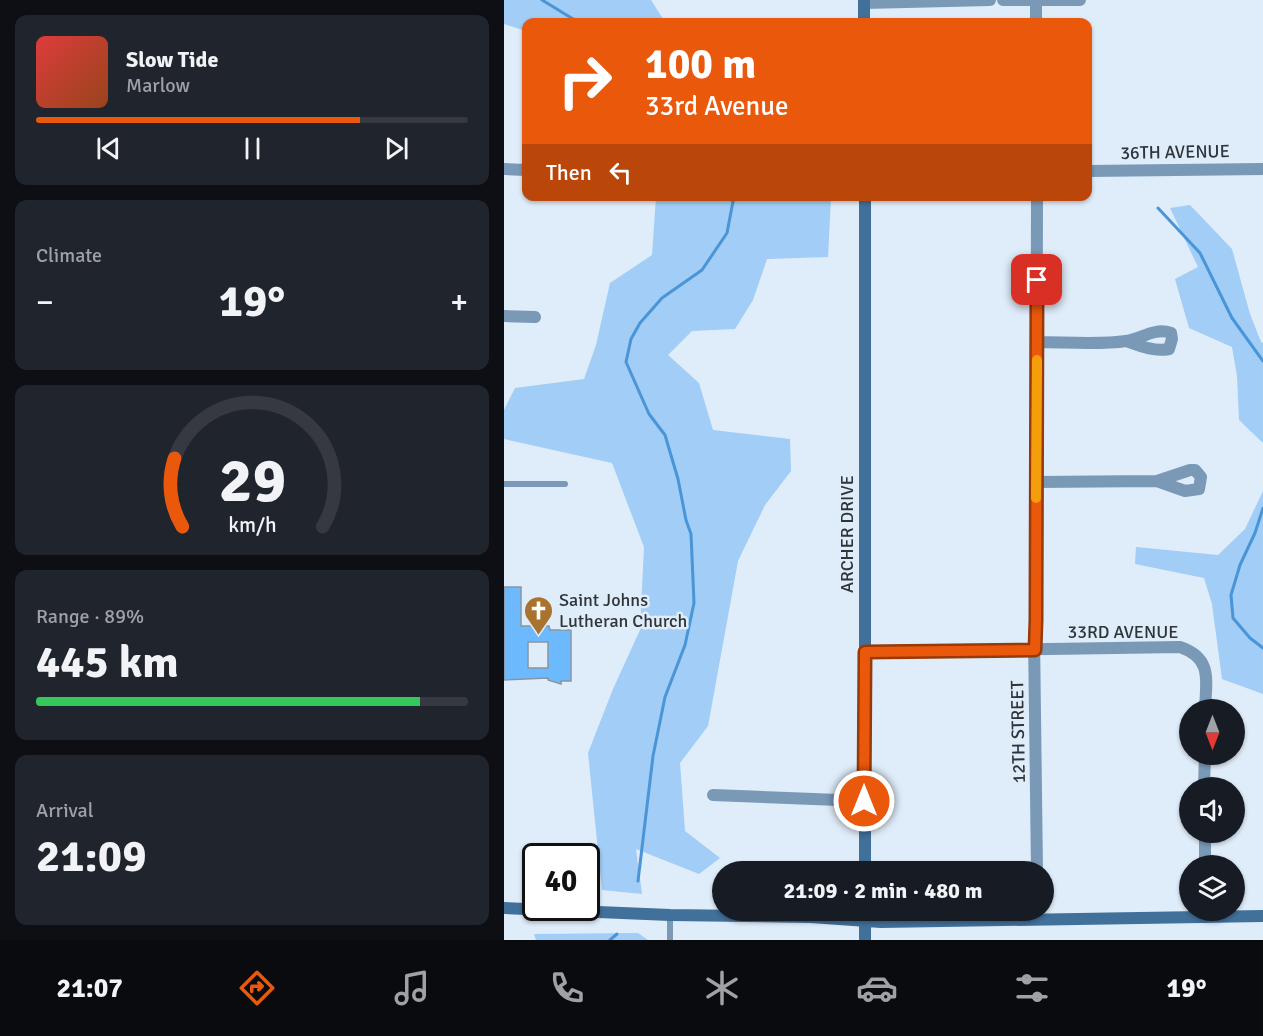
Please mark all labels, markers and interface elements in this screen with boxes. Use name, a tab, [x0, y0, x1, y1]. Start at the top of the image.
text: 100 m	[645, 39, 756, 90]
icon: right	[546, 42, 624, 120]
text: Slow Tide	[126, 46, 218, 73]
text: Marlow	[126, 73, 190, 98]
text: 33rd Avenue	[645, 90, 789, 123]
icon: previous	[92, 132, 125, 165]
icon: pause	[236, 132, 269, 165]
icon: next	[380, 132, 413, 165]
street label: 36TH AVENUE	[1120, 140, 1230, 164]
icon: left	[604, 156, 637, 189]
text: Then	[546, 159, 592, 186]
text: Climate	[36, 243, 102, 268]
pin	[1011, 254, 1062, 305]
icon: arrive	[1020, 263, 1053, 296]
text: 19°	[219, 274, 285, 329]
text: −	[36, 282, 54, 323]
text: +	[450, 282, 468, 323]
text: 29	[218, 442, 286, 519]
street label: ARCHER DRIVE	[836, 475, 858, 593]
text: km/h	[228, 512, 276, 538]
place label: Saint Johns Lutheran Church	[559, 589, 687, 632]
church icon: Saint Johns Lutheran Church	[522, 594, 554, 636]
text: Range · 89%	[36, 604, 144, 629]
street label: 33RD AVENUE	[1068, 621, 1178, 643]
text: 445 km	[36, 635, 179, 690]
street label: 12TH STREET	[1006, 680, 1030, 784]
north arrow	[1179, 699, 1245, 765]
map controls	[1179, 699, 1245, 921]
position arrow	[832, 769, 896, 833]
button: sound	[1179, 777, 1245, 843]
text: Arrival	[36, 798, 94, 823]
text: 21:09	[36, 829, 146, 884]
speed limit sign: 40	[522, 843, 600, 921]
button: layers	[1179, 855, 1245, 921]
text: 21:09 · 2 min · 480 m	[783, 877, 983, 904]
icon: directions	[236, 967, 278, 1009]
icon: music	[391, 967, 433, 1009]
icon: phone	[546, 967, 588, 1009]
icon: climate	[701, 967, 743, 1009]
icon: car	[856, 967, 898, 1009]
icon: filters	[1011, 967, 1053, 1009]
text: 21:07	[57, 972, 123, 1005]
text: 19°	[1166, 972, 1206, 1005]

